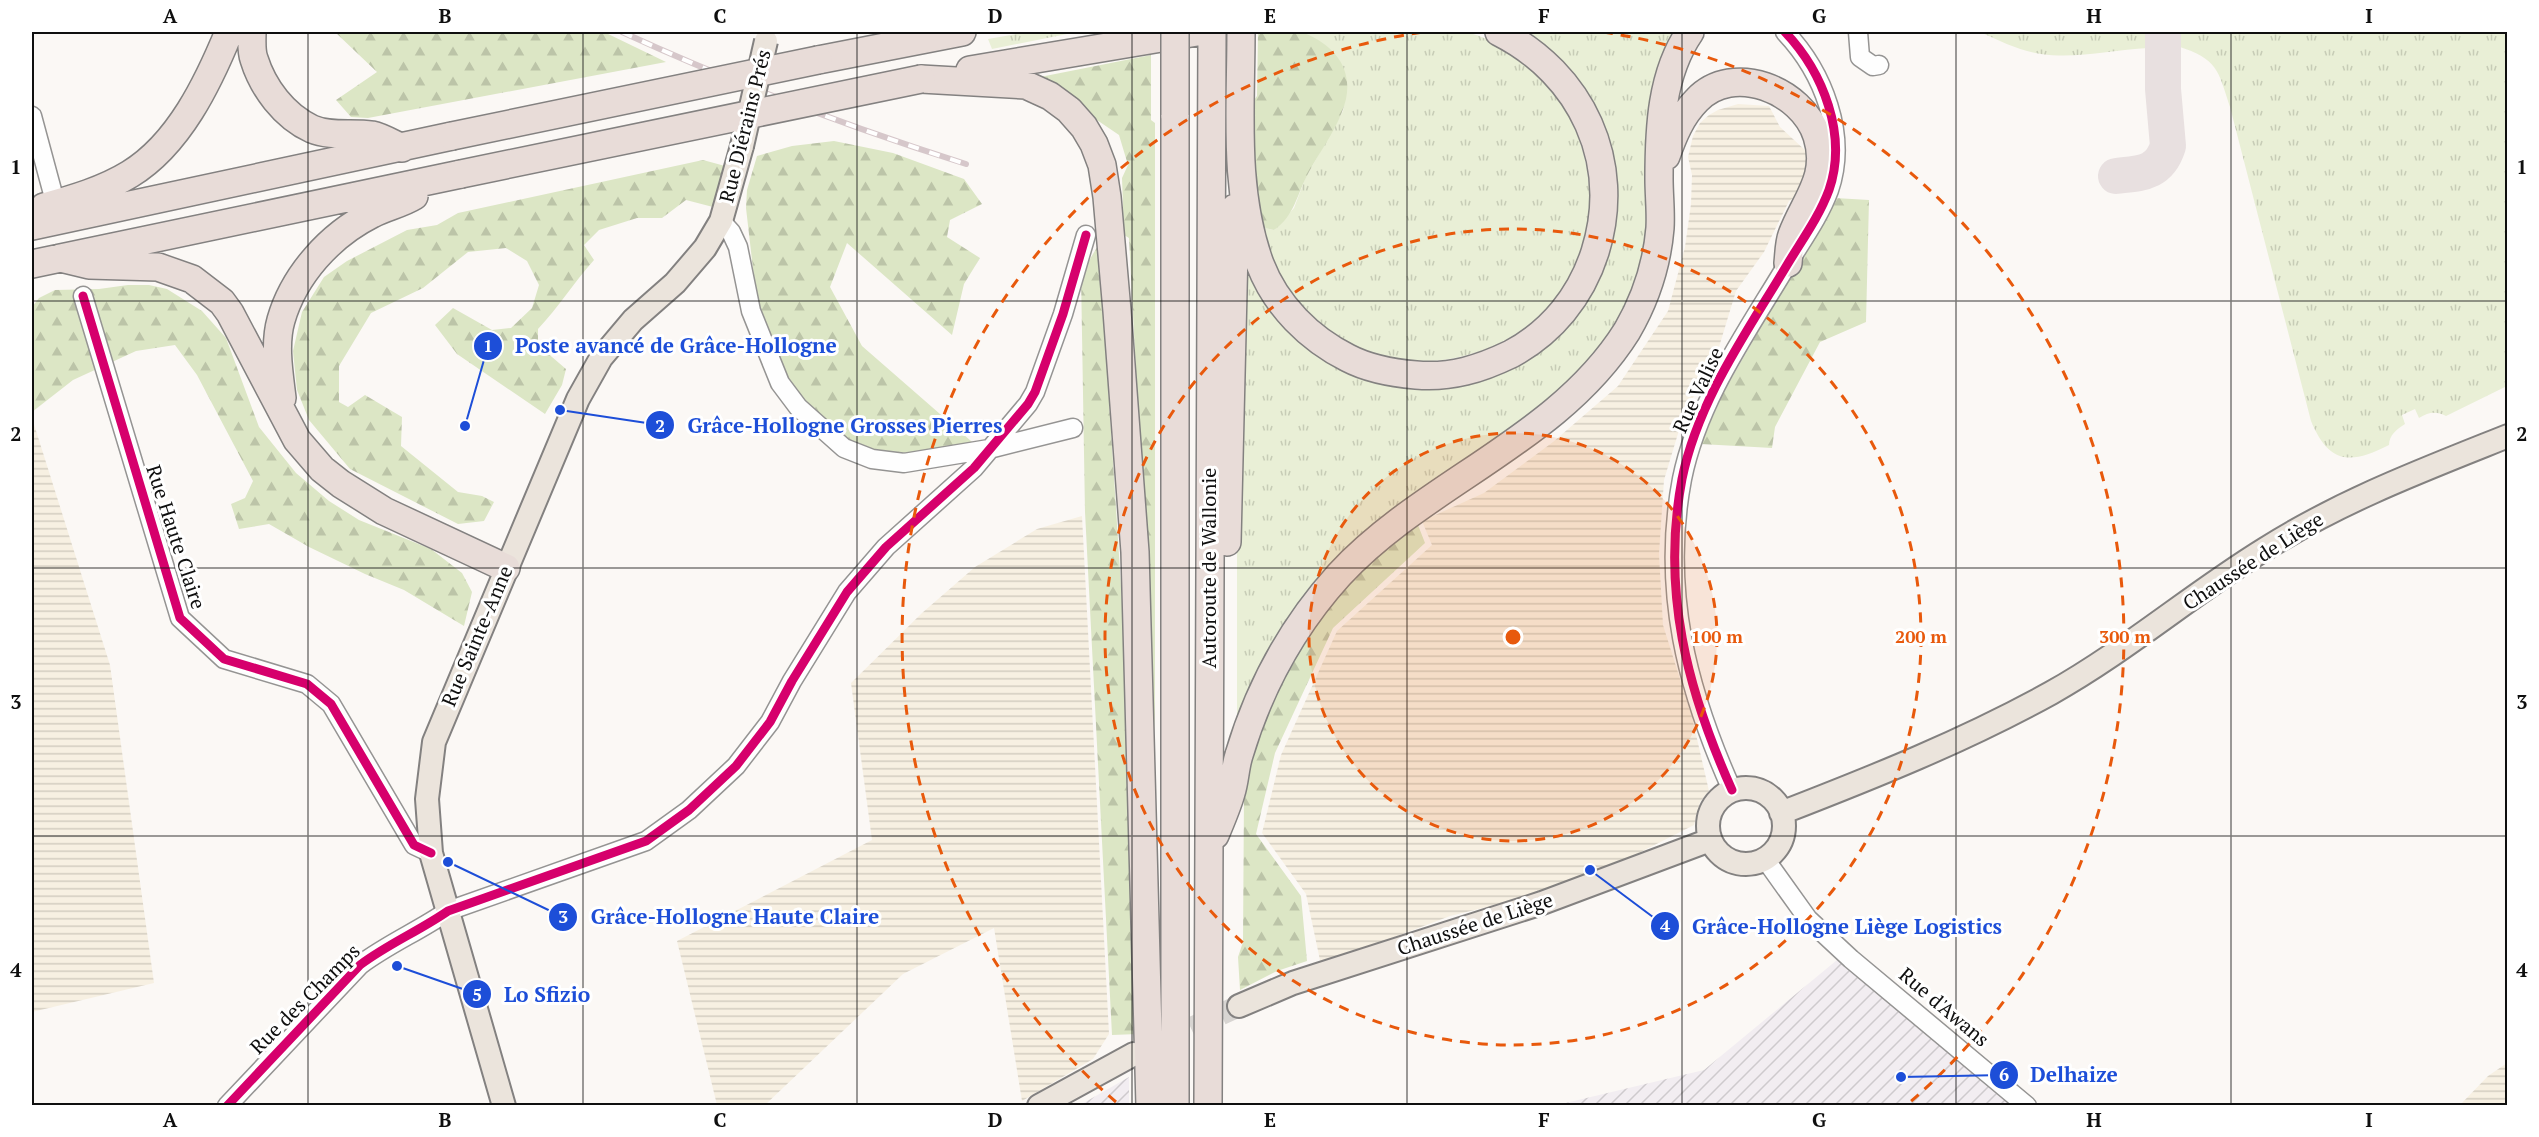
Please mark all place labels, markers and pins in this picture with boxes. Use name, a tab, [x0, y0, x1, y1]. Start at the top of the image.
callout: Poste avancé de Grâce-Hollogne	[473, 326, 849, 365]
callout: Grâce-Hollogne Grosses Pierres	[645, 406, 1015, 445]
centre of rings	[1503, 627, 1523, 647]
callout: Grâce-Hollogne Haute Claire	[548, 897, 891, 936]
callout: Grâce-Hollogne Liège Logistics	[1650, 907, 2014, 946]
callout: Lo Sfizio	[462, 975, 602, 1014]
callout: Delhaize	[1989, 1056, 2130, 1095]

